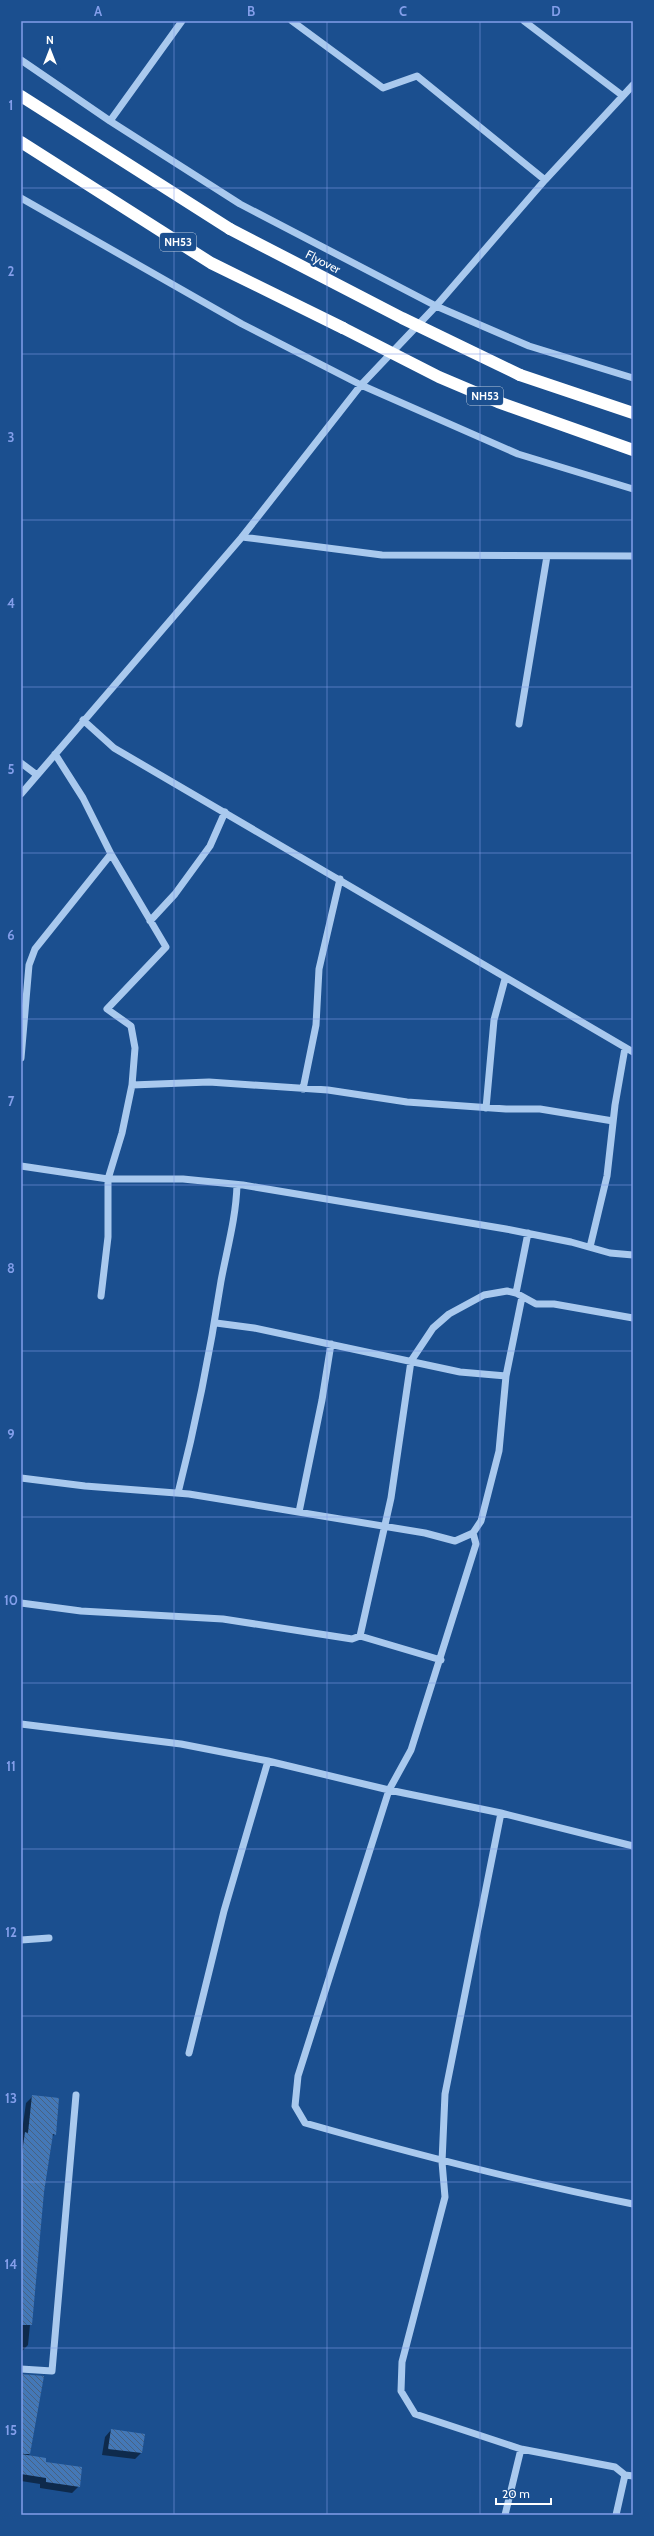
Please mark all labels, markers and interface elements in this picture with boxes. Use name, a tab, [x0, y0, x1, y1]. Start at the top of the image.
text: A	[94, 3, 103, 19]
text: B	[247, 3, 255, 19]
text: C	[399, 3, 407, 19]
text: D	[551, 3, 561, 19]
north arrow	[30, 30, 70, 70]
text: N	[46, 33, 54, 47]
text: 1	[9, 97, 13, 113]
road number: NH53	[160, 233, 196, 251]
street label: Flyover	[303, 246, 343, 277]
text: 2	[8, 263, 15, 279]
road number: NH53	[467, 387, 503, 405]
text: 3	[7, 429, 15, 445]
text: 4	[7, 595, 15, 611]
text: 5	[8, 761, 15, 777]
text: 6	[7, 927, 15, 943]
text: 7	[8, 1093, 15, 1109]
text: 8	[7, 1260, 15, 1276]
text: 9	[7, 1426, 15, 1442]
text: 10	[4, 1592, 18, 1608]
text: 11	[6, 1758, 16, 1774]
text: 12	[5, 1924, 17, 1940]
text: 13	[5, 2090, 17, 2106]
text: 14	[5, 2256, 17, 2272]
text: 15	[5, 2422, 17, 2438]
scale bar	[496, 2480, 551, 2506]
text: 20 m	[502, 2486, 530, 2501]

